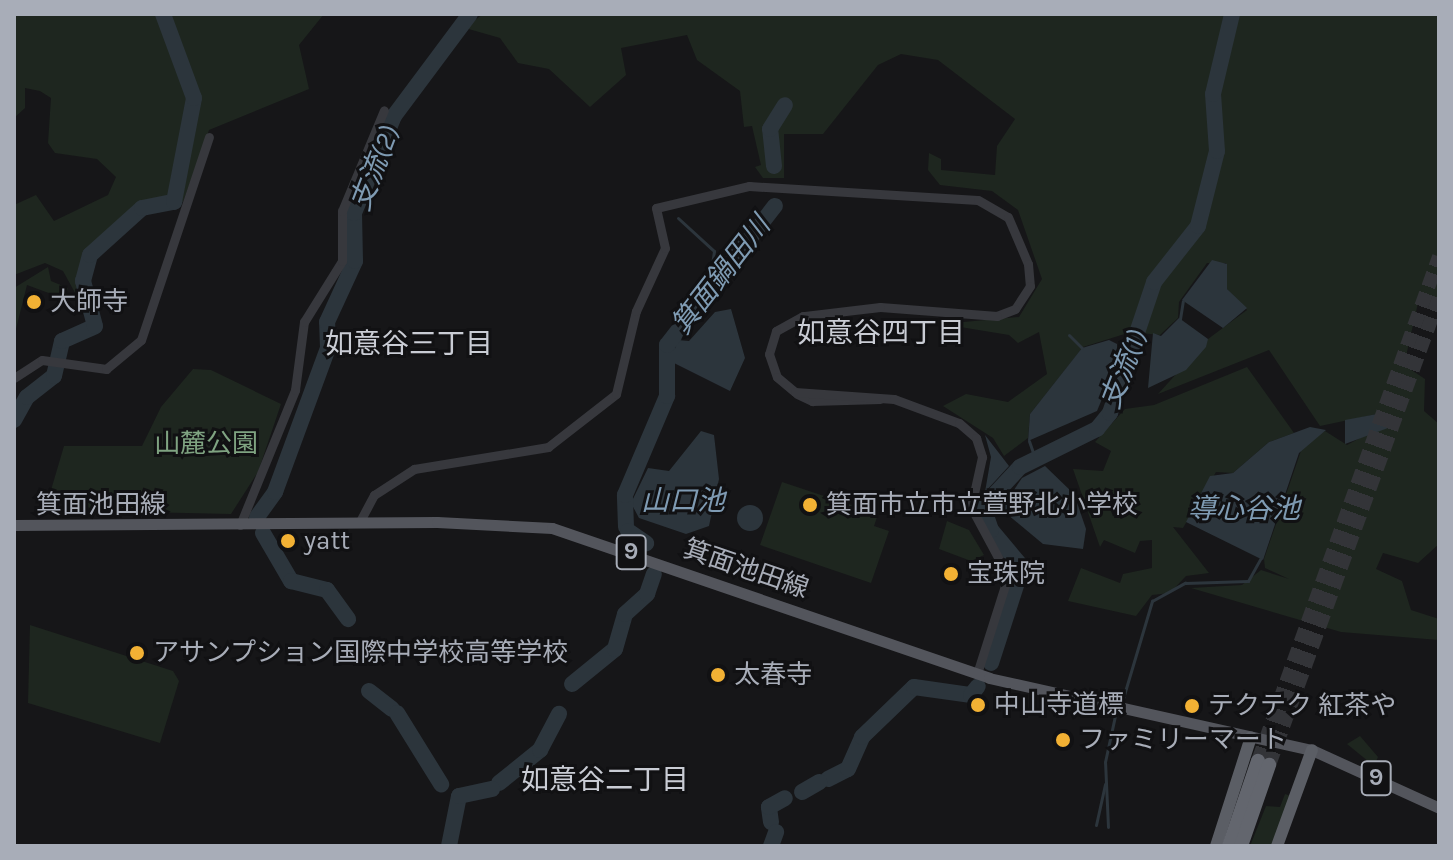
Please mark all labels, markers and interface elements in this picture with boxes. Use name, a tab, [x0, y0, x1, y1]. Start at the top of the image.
water label: 支流(2)	[343, 121, 407, 215]
water label: 箕面鍋田川	[665, 209, 777, 341]
place label: 大師寺	[50, 286, 128, 318]
marker: 大師寺	[25, 293, 43, 311]
district label: 如意谷四丁目	[797, 316, 965, 350]
water label: 支流(1)	[1094, 325, 1154, 413]
district label: 如意谷三丁目	[325, 327, 493, 361]
park label: 山麓公園	[154, 428, 258, 460]
water label: 山口池	[641, 484, 725, 518]
street label: 箕面池田線	[36, 489, 166, 521]
place label: 箕面市立市立萱野北小学校	[826, 489, 1138, 521]
water label: 導心谷池	[1188, 492, 1300, 526]
marker: 箕面市立市立萱野北小学校	[801, 496, 819, 514]
place label: yatt	[304, 525, 350, 557]
marker: yatt	[279, 532, 297, 550]
road number: 9	[615, 532, 647, 572]
street label: 箕面池田線	[679, 533, 813, 605]
place label: 宝珠院	[967, 558, 1045, 590]
marker: 宝珠院	[942, 565, 960, 583]
place label: アサンプション国際中学校高等学校	[153, 637, 569, 669]
marker: アサンプション国際中学校高等学校	[128, 644, 146, 662]
place label: 太春寺	[734, 659, 812, 691]
marker: 太春寺	[709, 666, 727, 684]
place label: 中山寺道標	[994, 689, 1124, 721]
place label: テクテク 紅茶や	[1208, 690, 1396, 722]
marker: 中山寺道標	[969, 696, 987, 714]
marker: テクテク 紅茶や	[1183, 697, 1201, 715]
place label: ファミリーマート	[1079, 724, 1287, 756]
marker: ファミリーマート	[1054, 731, 1072, 749]
road number: 9	[1360, 758, 1392, 798]
district label: 如意谷二丁目	[521, 763, 689, 797]

